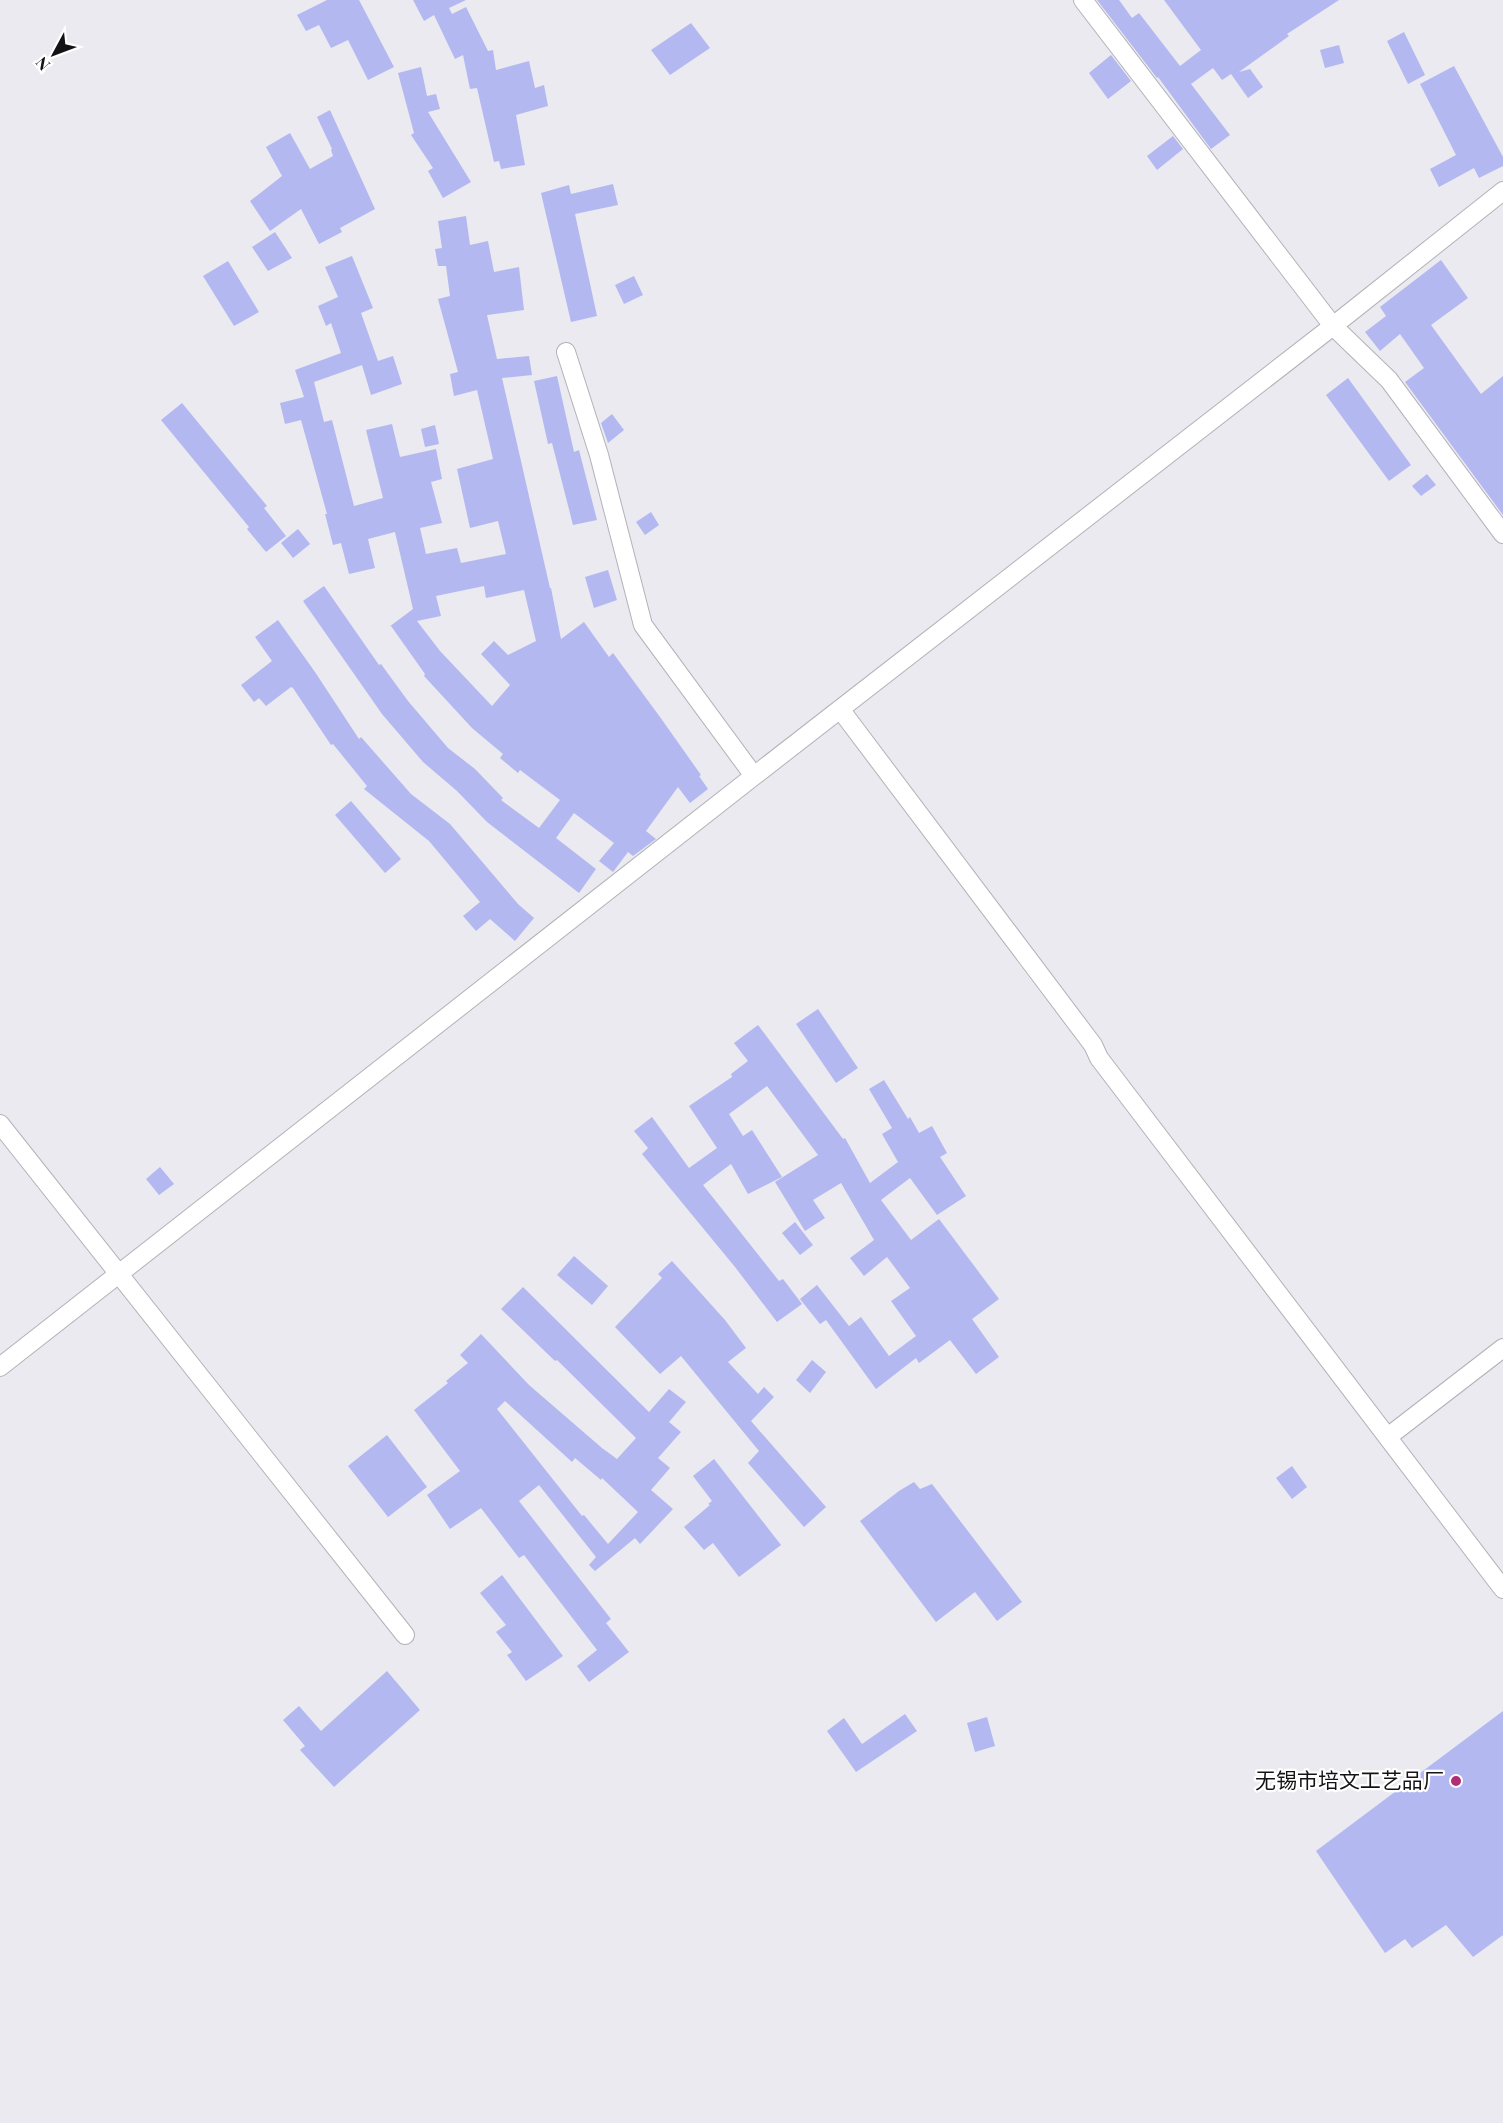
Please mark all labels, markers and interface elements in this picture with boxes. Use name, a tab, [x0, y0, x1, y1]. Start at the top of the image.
north arrow	[24, 24, 84, 84]
text: N	[30, 53, 54, 75]
place label: 无锡市培文工艺品厂	[1255, 1765, 1444, 1793]
marker: 无锡市培文工艺品厂	[1449, 1774, 1463, 1788]

